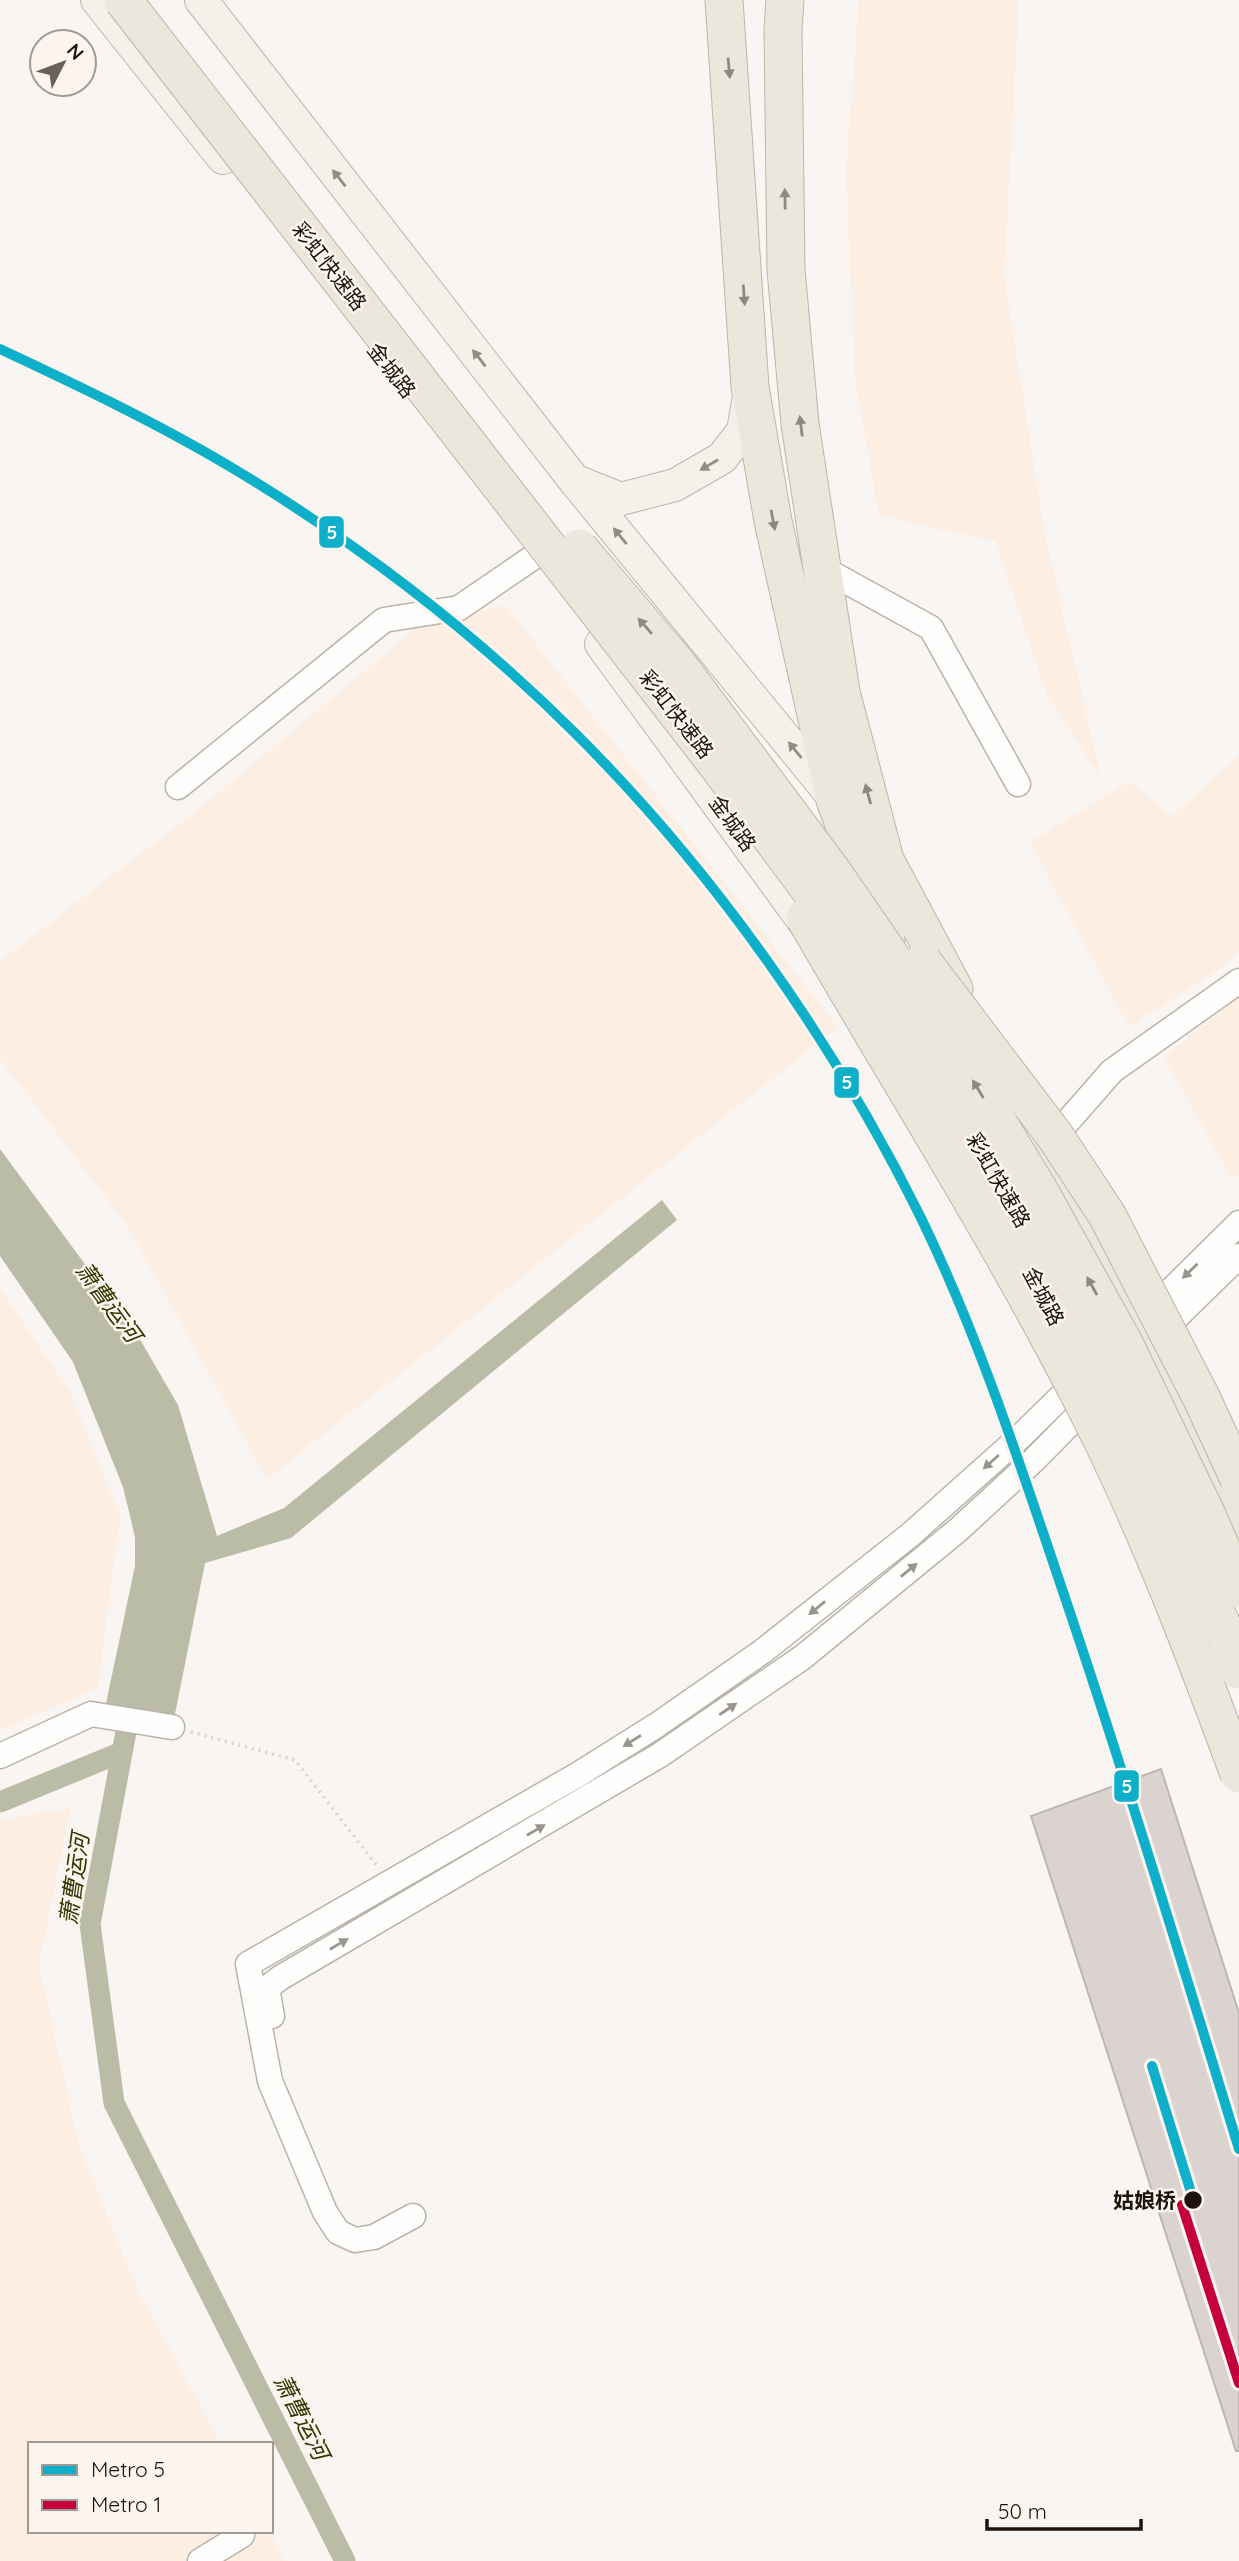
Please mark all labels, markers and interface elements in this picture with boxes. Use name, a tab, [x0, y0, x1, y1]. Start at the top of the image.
north arrow	[28, 28, 98, 98]
text: N	[62, 38, 89, 65]
one-way arrow	[724, 57, 735, 79]
one-way arrow	[333, 169, 347, 187]
one-way arrow	[779, 188, 791, 210]
street label: 彩虹快速路	[287, 217, 373, 315]
one-way arrow	[739, 284, 750, 306]
street label: 金城路	[362, 337, 422, 403]
one-way arrow	[472, 349, 487, 367]
one-way arrow	[795, 414, 806, 436]
one-way arrow	[700, 459, 719, 471]
one-way arrow	[768, 509, 779, 531]
line badge: 5	[318, 515, 345, 549]
text: 5	[327, 520, 337, 544]
one-way arrow	[613, 528, 628, 545]
one-way arrow	[637, 617, 653, 635]
street label: 彩虹快速路	[634, 665, 720, 763]
one-way arrow	[788, 742, 803, 759]
one-way arrow	[862, 782, 873, 804]
street label: 金城路	[704, 790, 762, 856]
line badge: 5	[833, 1066, 860, 1099]
text: 5	[842, 1070, 852, 1094]
one-way arrow	[971, 1079, 984, 1098]
street label: 彩虹快速路	[961, 1128, 1037, 1232]
water label: 萧曹运河	[70, 1256, 150, 1351]
street label: 金城路	[1018, 1262, 1070, 1330]
one-way arrow	[1182, 1262, 1199, 1279]
one-way arrow	[1086, 1276, 1098, 1295]
one-way arrow	[982, 1454, 1000, 1470]
one-way arrow	[900, 1563, 917, 1578]
one-way arrow	[808, 1601, 826, 1616]
one-way arrow	[719, 1703, 738, 1716]
one-way arrow	[622, 1734, 642, 1747]
line badge: 5	[1113, 1769, 1140, 1803]
text: 5	[1122, 1774, 1132, 1798]
one-way arrow	[526, 1824, 546, 1836]
water label: 萧曹运河	[53, 1827, 95, 1927]
one-way arrow	[330, 1938, 349, 1950]
place label: 姑娘桥	[1113, 2187, 1176, 2213]
marker: 姑娘桥	[1182, 2189, 1204, 2211]
water label: 萧曹运河	[268, 2369, 338, 2468]
legend	[28, 2442, 273, 2533]
text: Metro 5	[91, 2456, 165, 2482]
scale bar	[987, 2488, 1141, 2532]
text: Metro 1	[91, 2491, 161, 2517]
text: 50 m	[998, 2498, 1047, 2524]

